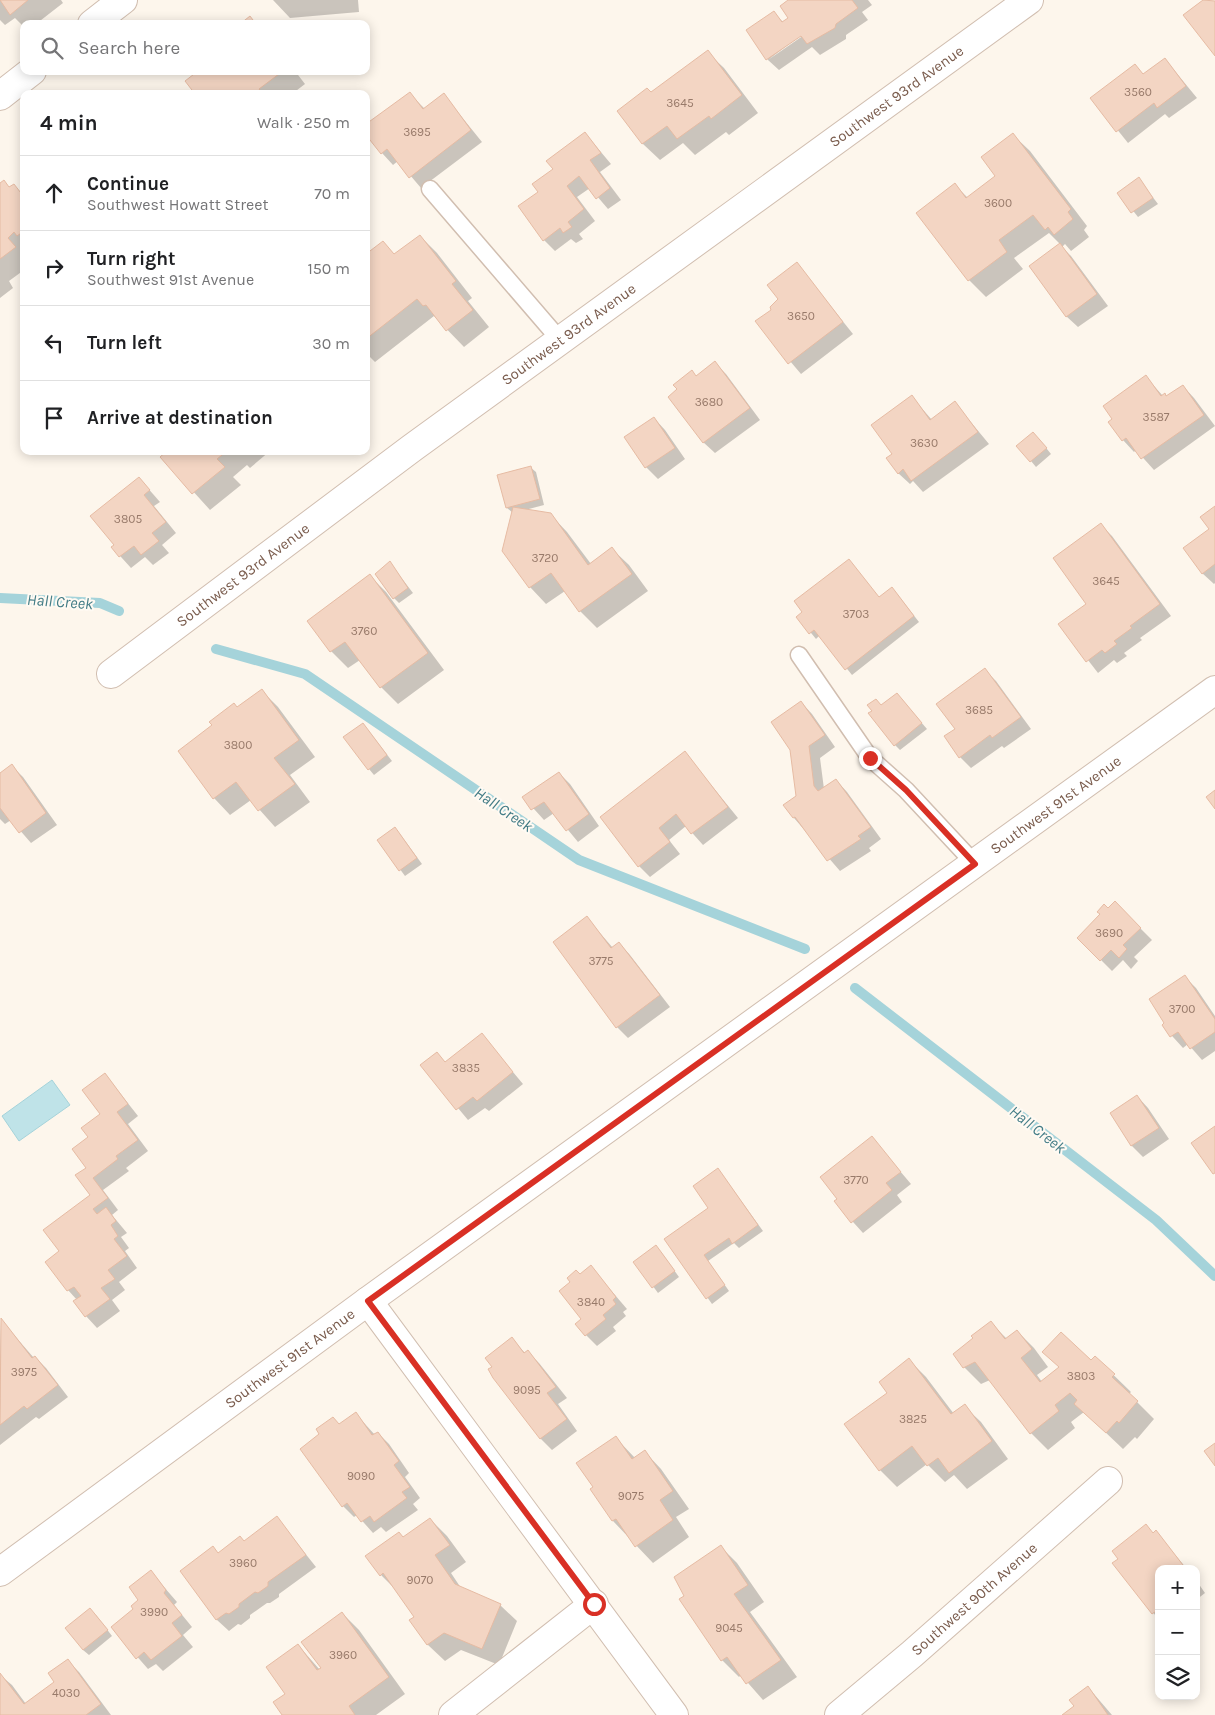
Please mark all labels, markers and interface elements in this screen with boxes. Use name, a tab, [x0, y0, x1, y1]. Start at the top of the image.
search box	[20, 20, 370, 75]
icon: search	[38, 34, 66, 62]
text: Search here	[78, 37, 180, 59]
street label: Southwest 93rd Avenue	[826, 42, 967, 151]
house number: 3560	[1124, 85, 1152, 99]
house number: 3645	[666, 96, 694, 110]
text: 4 min	[40, 111, 98, 135]
text: Walk · 250 m	[257, 113, 350, 132]
house number: 3695	[403, 125, 431, 139]
text: Continue	[87, 173, 169, 195]
icon: ahead	[40, 179, 68, 207]
text: 70 m	[314, 184, 350, 203]
text: Southwest Howatt Street	[87, 195, 268, 214]
house number: 3600	[984, 196, 1012, 210]
text: Turn right	[87, 248, 176, 270]
icon: right	[40, 254, 68, 282]
text: 150 m	[307, 259, 350, 278]
text: Southwest 91st Avenue	[87, 270, 254, 289]
street label: Southwest 93rd Avenue	[498, 279, 639, 389]
house number: 3650	[787, 309, 815, 323]
icon: left	[40, 329, 68, 357]
text: Turn left	[87, 332, 162, 354]
text: 30 m	[312, 334, 350, 353]
house number: 3680	[695, 395, 723, 409]
icon: arrive	[40, 404, 68, 432]
text: Arrive at destination	[87, 407, 273, 429]
house number: 3587	[1143, 410, 1170, 424]
house number: 3630	[910, 436, 938, 450]
house number: 3805	[114, 512, 142, 526]
street label: Southwest 93rd Avenue	[173, 519, 313, 631]
house number: 3720	[532, 551, 558, 565]
house number: 3645	[1092, 574, 1120, 588]
water label: Hall Creek	[26, 590, 95, 613]
house number: 3703	[843, 607, 869, 621]
house number: 3760	[351, 624, 377, 638]
house number: 3685	[965, 703, 993, 717]
house number: 3800	[224, 738, 252, 752]
route end	[859, 747, 882, 770]
street label: Southwest 91st Avenue	[987, 752, 1125, 858]
water label: Hall Creek	[471, 783, 537, 836]
house number: 3690	[1095, 926, 1123, 940]
house number: 3775	[588, 954, 614, 968]
house number: 3700	[1169, 1002, 1195, 1016]
house number: 3835	[452, 1061, 480, 1075]
water label: Hall Creek	[1006, 1101, 1070, 1158]
house number: 3770	[843, 1173, 869, 1187]
house number: 3840	[577, 1295, 605, 1309]
street label: Southwest 91st Avenue	[221, 1305, 358, 1412]
house number: 3975	[11, 1365, 37, 1379]
house number: 3803	[1067, 1369, 1095, 1383]
house number: 9095	[513, 1383, 541, 1397]
house number: 3825	[899, 1412, 927, 1426]
house number: 9090	[347, 1469, 375, 1483]
house number: 9075	[618, 1489, 644, 1503]
street label: Southwest 90th Avenue	[907, 1539, 1041, 1660]
house number: 3960	[229, 1556, 257, 1570]
map controls	[1155, 1565, 1200, 1700]
button: +	[1155, 1565, 1200, 1610]
house number: 9070	[407, 1573, 433, 1587]
route start	[583, 1593, 606, 1616]
house number: 3990	[140, 1605, 168, 1619]
button: −	[1155, 1610, 1200, 1655]
house number: 9045	[715, 1621, 743, 1635]
house number: 3960	[329, 1648, 357, 1662]
button: layers	[1155, 1655, 1200, 1700]
house number: 4030	[52, 1686, 80, 1700]

